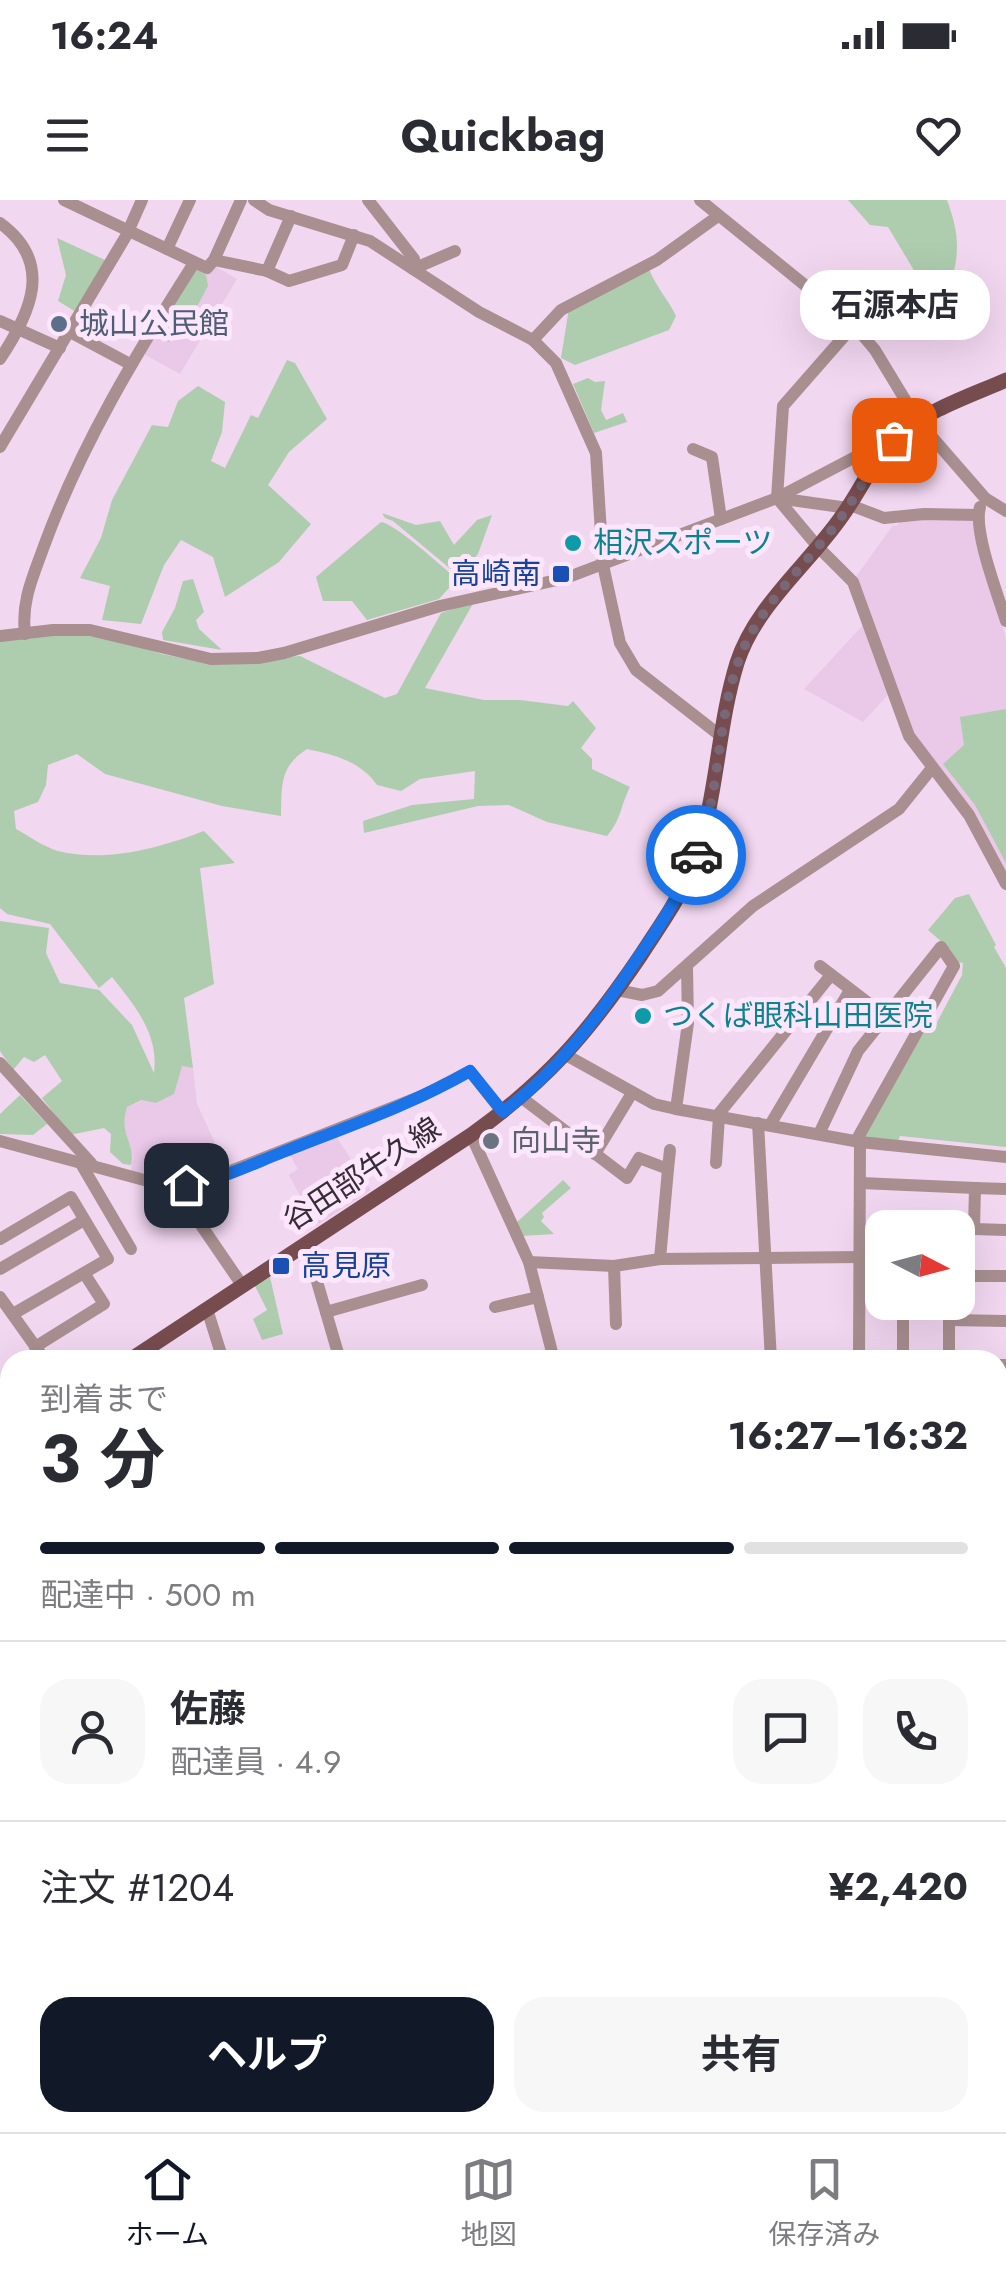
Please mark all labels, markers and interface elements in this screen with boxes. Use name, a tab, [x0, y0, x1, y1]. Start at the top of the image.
text: 16:24	[50, 8, 158, 63]
text: Quickbag	[401, 103, 605, 168]
icon: menu	[40, 108, 95, 163]
icon: heart	[911, 108, 966, 163]
callout: 石源本店	[799, 270, 989, 340]
text: 石源本店	[831, 282, 959, 328]
place label: 城山公民館	[79, 302, 229, 345]
marker: 城山公民館	[48, 313, 70, 335]
pin	[852, 398, 937, 483]
icon: bag	[867, 413, 922, 468]
place label: 相沢スポーツ	[593, 521, 772, 564]
marker: 相沢スポーツ	[562, 532, 584, 554]
place label: 高崎南	[451, 552, 541, 595]
marker: 高崎南	[550, 563, 572, 585]
courier	[646, 805, 746, 905]
icon: car	[669, 828, 724, 883]
place label: つくば眼科山田医院	[663, 994, 933, 1037]
marker: つくば眼科山田医院	[632, 1005, 654, 1027]
street label: 谷田部牛久線	[275, 1107, 449, 1241]
place label: 向山寺	[511, 1119, 601, 1162]
marker: 向山寺	[480, 1130, 502, 1152]
pin	[144, 1143, 229, 1228]
icon: home	[159, 1158, 214, 1213]
north arrow	[865, 1210, 975, 1320]
map controls	[865, 1210, 975, 1320]
place label: 高見原	[301, 1244, 391, 1287]
marker: 高見原	[270, 1255, 292, 1277]
text: 到着まで	[40, 1376, 168, 1422]
text: 16:27–16:32	[728, 1408, 968, 1463]
text: 3 分	[40, 1412, 165, 1506]
text: 配達中 · 500 m	[40, 1572, 256, 1618]
button: person	[40, 1679, 145, 1784]
button: chat	[733, 1679, 838, 1784]
button: phone	[863, 1679, 968, 1784]
text: 佐藤	[170, 1681, 246, 1736]
text: 配達員 · 4.9	[170, 1739, 342, 1785]
text: ¥2,420	[829, 1859, 968, 1914]
text: 注文 #1204	[40, 1860, 234, 1915]
button: ヘルプ	[40, 1997, 494, 2112]
button: 共有	[514, 1997, 968, 2112]
tab: ホーム	[126, 2152, 209, 2255]
tab: 地図	[461, 2152, 517, 2255]
tab: 保存済み	[768, 2152, 880, 2255]

